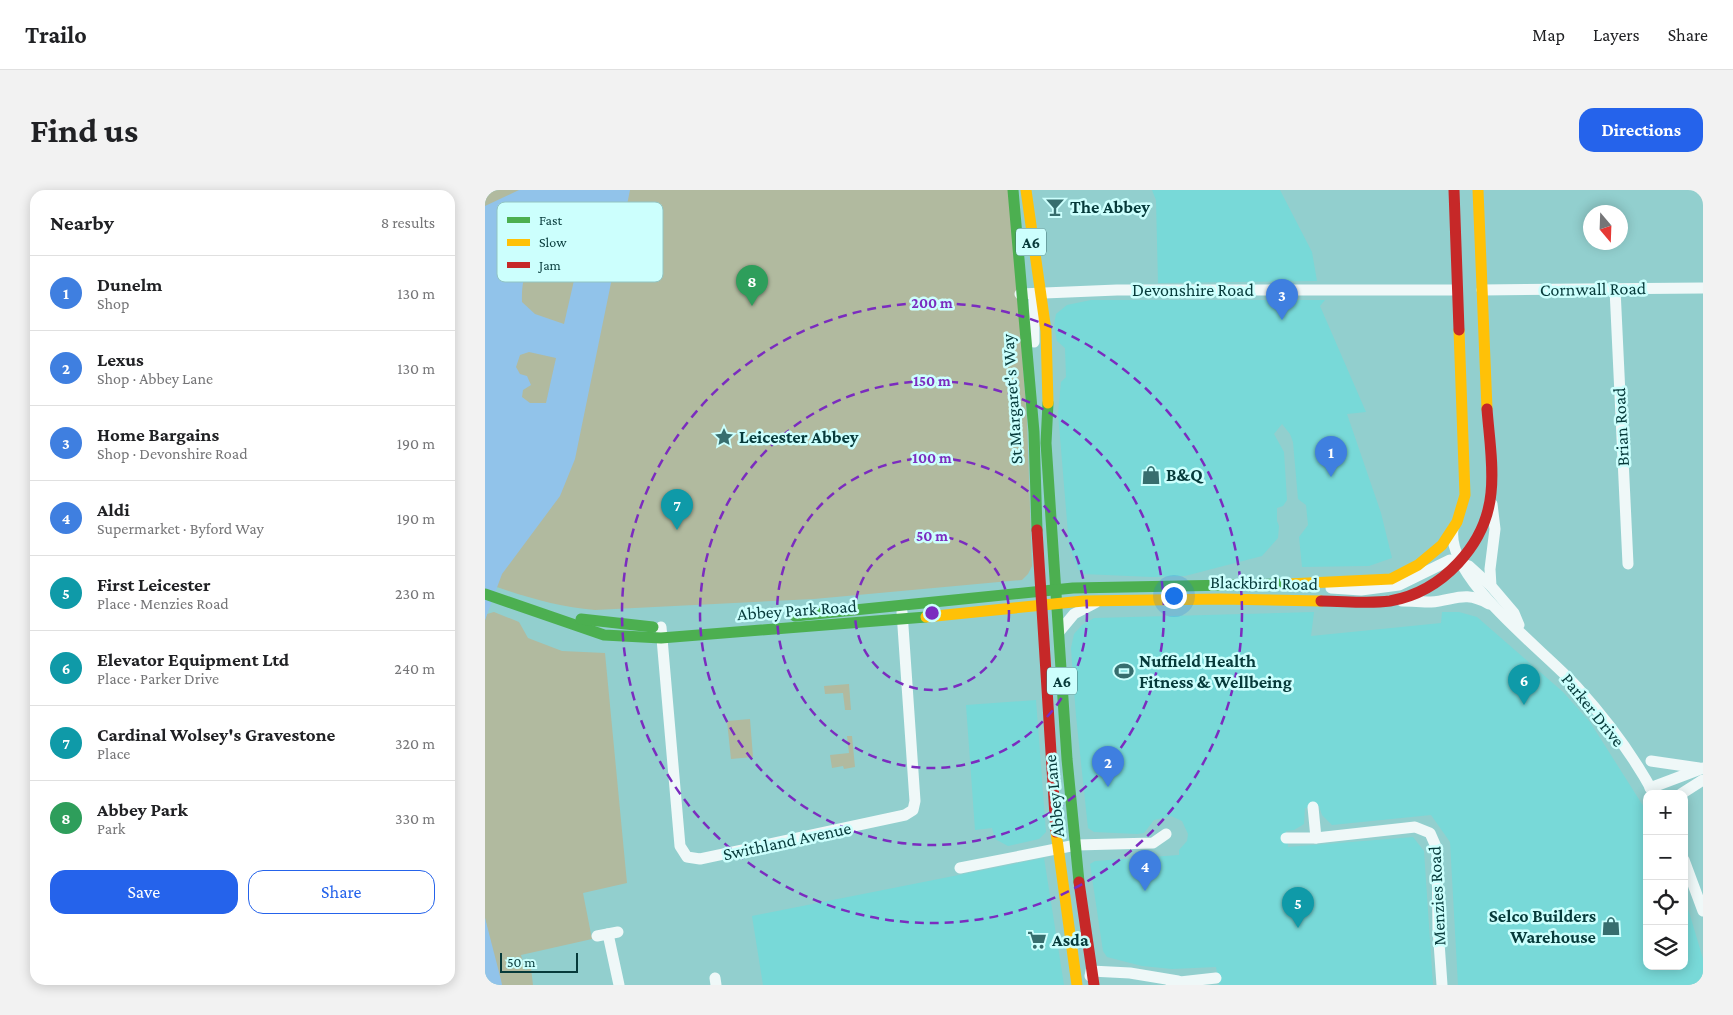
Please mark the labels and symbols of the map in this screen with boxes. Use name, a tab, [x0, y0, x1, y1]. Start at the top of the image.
bar icon: The Abbey	[1044, 196, 1066, 218]
place label: The Abbey	[1070, 197, 1150, 217]
legend	[497, 202, 663, 282]
north arrow	[1583, 205, 1628, 250]
text: Fast	[539, 212, 563, 228]
road number: A6	[1016, 228, 1046, 256]
text: Slow	[539, 234, 567, 250]
text: Jam	[537, 257, 561, 273]
pin: 8	[736, 265, 768, 306]
street label: Cornwall Road	[1540, 278, 1647, 300]
pin: 3	[1266, 279, 1298, 320]
street label: Devonshire Road	[1132, 280, 1254, 300]
text: 200 m	[911, 295, 953, 311]
street label: St Margaret's Way	[997, 332, 1027, 465]
text: 150 m	[913, 373, 951, 389]
street label: Brian Road	[1609, 387, 1633, 467]
place icon: Leicester Abbey	[713, 426, 735, 448]
place label: Leicester Abbey	[739, 427, 859, 447]
pin: 1	[1315, 436, 1347, 477]
text: 100 m	[912, 450, 952, 466]
shop icon: B&Q	[1140, 464, 1162, 486]
place label: B&Q	[1166, 465, 1204, 485]
pin: 7	[661, 489, 693, 530]
text: 50 m	[916, 528, 948, 544]
street label: Blackbird Road	[1210, 572, 1319, 594]
your location	[1161, 583, 1187, 609]
street label: Abbey Park Road	[736, 596, 858, 624]
centre of rings	[923, 604, 941, 622]
place label: Nuffield Health Fitness & Wellbeing	[1139, 651, 1292, 692]
sports icon: Nuffield Health Fitness & Wellbeing	[1113, 660, 1135, 682]
pin: 6	[1508, 664, 1540, 705]
road number: A6	[1047, 668, 1077, 694]
street label: Parker Drive	[1557, 669, 1629, 751]
pin: 2	[1092, 746, 1124, 787]
street label: Abbey Lane	[1040, 754, 1068, 838]
street label: Swithland Avenue	[721, 818, 853, 864]
street label: Menzies Road	[1424, 845, 1450, 946]
pin: 4	[1129, 850, 1161, 891]
pin: 5	[1282, 887, 1314, 928]
place label: Selco Builders Warehouse	[1489, 906, 1596, 947]
shop icon: Selco Builders Warehouse	[1600, 915, 1622, 937]
supermarket icon: Asda	[1026, 929, 1048, 951]
place label: Asda	[1051, 930, 1089, 950]
scale bar	[500, 950, 577, 973]

